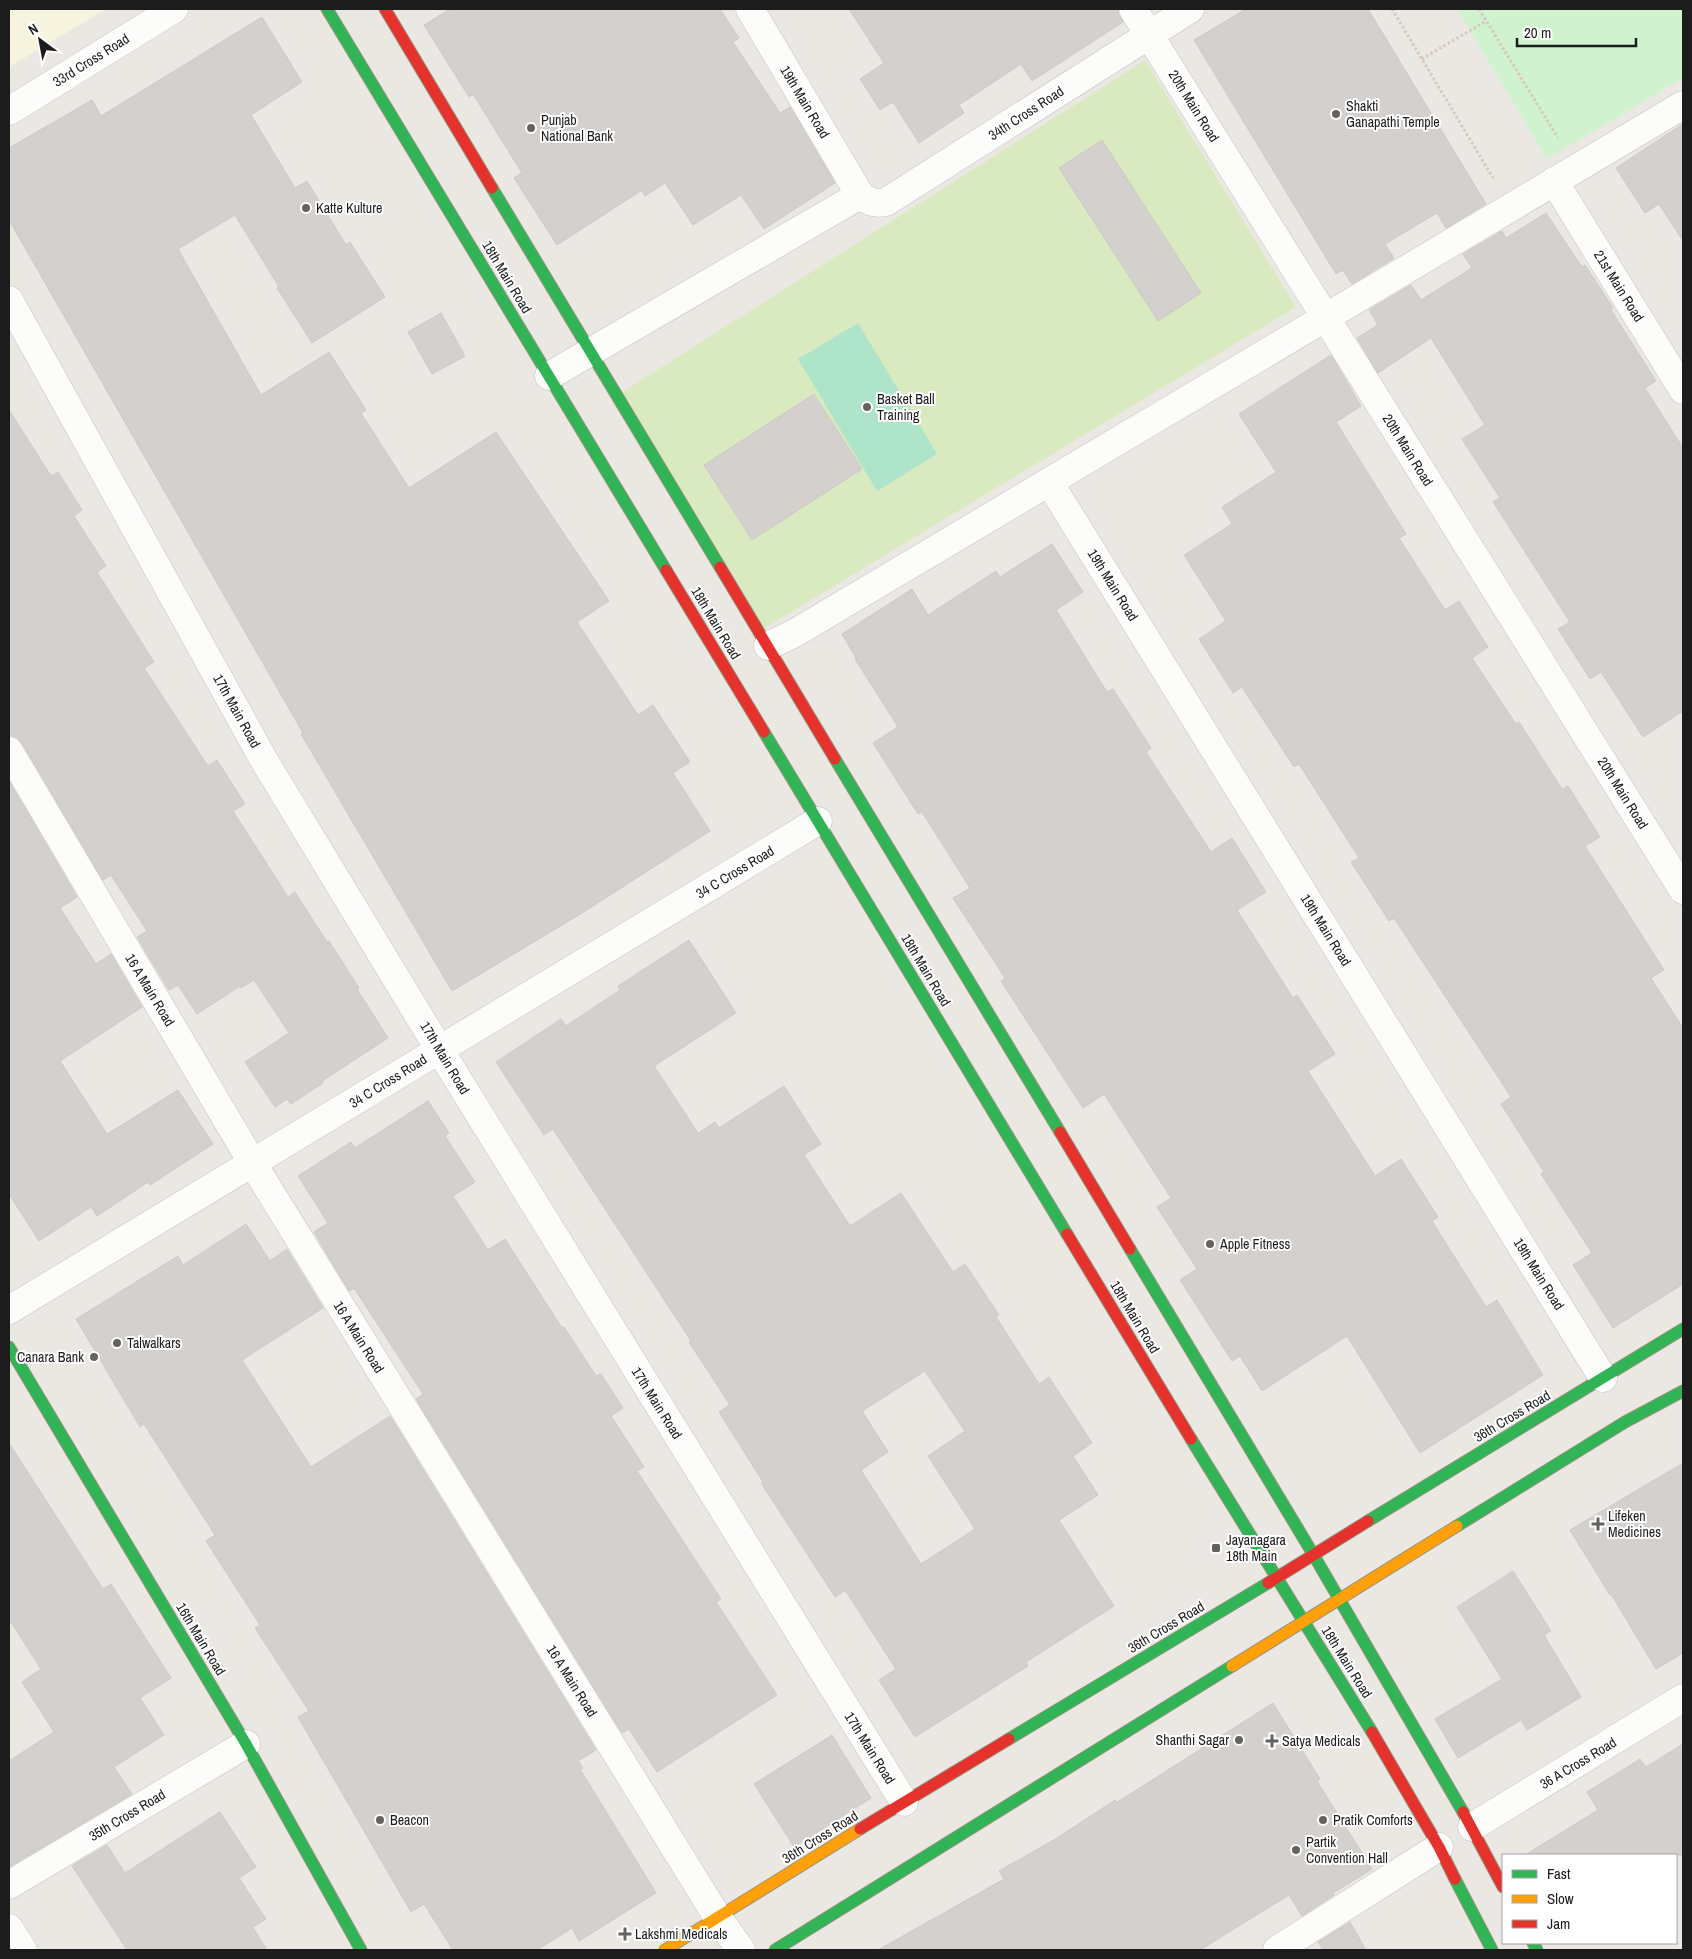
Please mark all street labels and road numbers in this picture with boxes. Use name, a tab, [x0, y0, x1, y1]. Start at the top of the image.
street label: 33rd Cross Road	[49, 29, 133, 91]
street label: 19th Main Road	[776, 62, 834, 142]
street label: 20th Main Road	[1165, 67, 1223, 145]
street label: 34th Cross Road	[985, 82, 1067, 144]
street label: 18th Main Road	[478, 237, 536, 317]
street label: 21st Main Road	[1590, 247, 1648, 325]
street label: 20th Main Road	[1379, 411, 1437, 489]
street label: 19th Main Road	[1084, 546, 1142, 624]
street label: 18th Main Road	[687, 583, 745, 663]
street label: 17th Main Road	[209, 671, 265, 751]
street label: 20th Main Road	[1594, 754, 1652, 832]
street label: 34 C Cross Road	[693, 842, 777, 902]
street label: 19th Main Road	[1297, 891, 1355, 969]
street label: 18th Main Road	[897, 930, 955, 1010]
street label: 16 A Main Road	[121, 950, 179, 1030]
street label: 17th Main Road	[416, 1018, 474, 1098]
street label: 34 C Cross Road	[346, 1050, 430, 1112]
street label: 19th Main Road	[1510, 1235, 1568, 1313]
street label: 18th Main Road	[1106, 1277, 1164, 1357]
street label: 16 A Main Road	[330, 1298, 388, 1376]
street label: 17th Main Road	[628, 1364, 686, 1442]
street label: 36th Cross Road	[1470, 1386, 1554, 1446]
street label: 36th Cross Road	[1124, 1597, 1208, 1657]
street label: 16th Main Road	[172, 1599, 230, 1679]
street label: 18th Main Road	[1318, 1623, 1376, 1701]
street label: 16 A Main Road	[543, 1642, 601, 1720]
street label: 17th Main Road	[841, 1709, 899, 1787]
street label: 36 A Cross Road	[1536, 1733, 1620, 1793]
street label: 35th Cross Road	[85, 1785, 169, 1845]
street label: 36th Cross Road	[779, 1807, 861, 1867]

